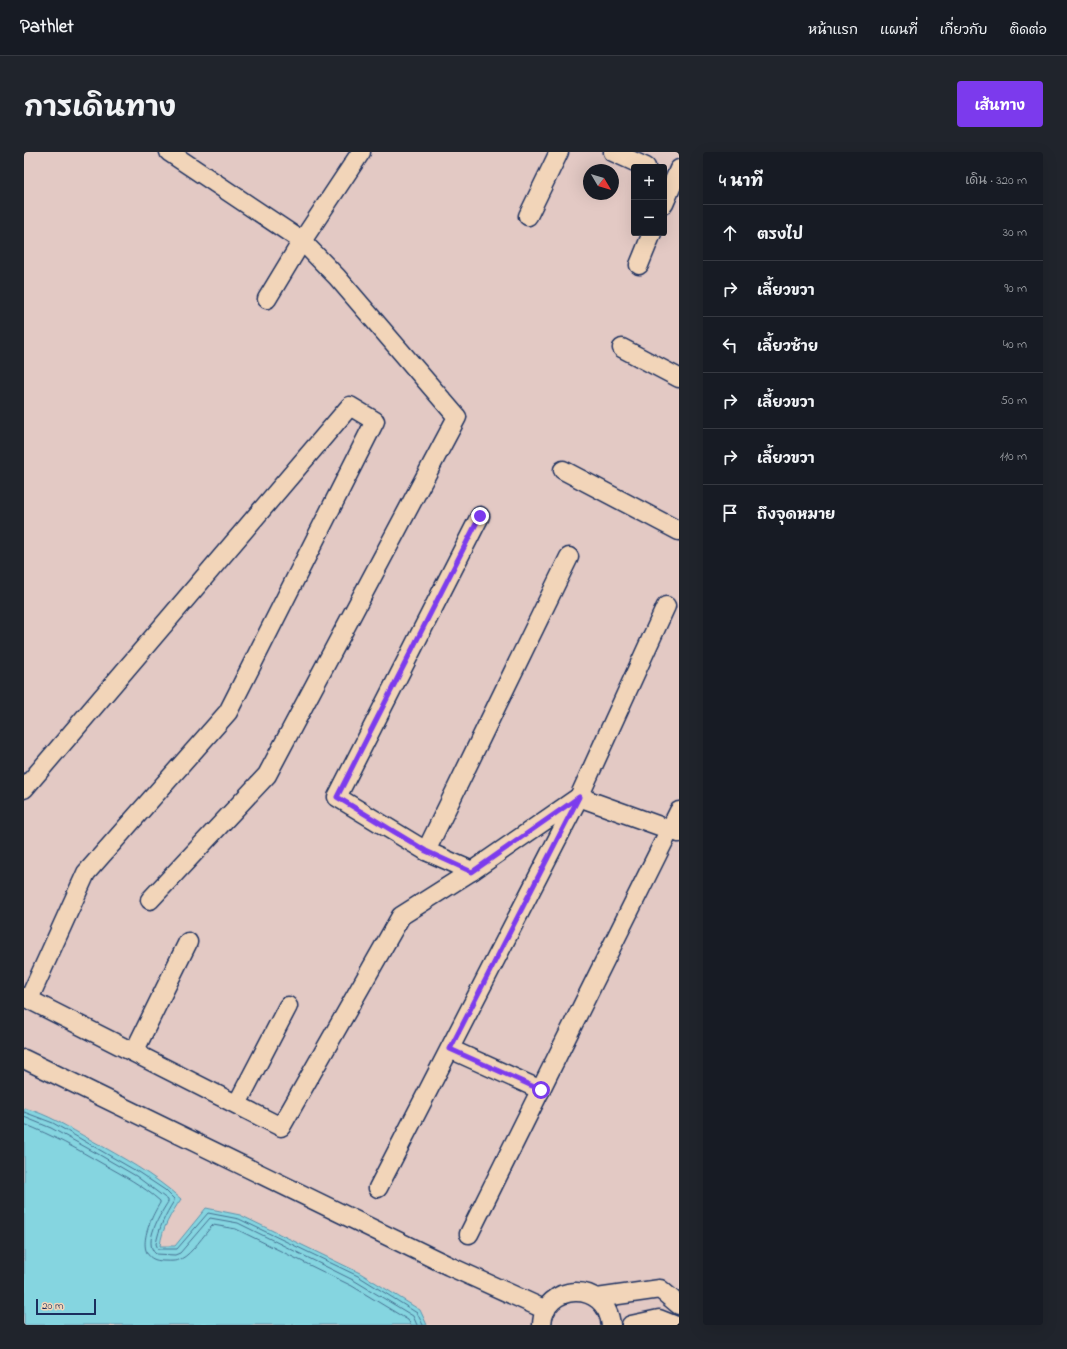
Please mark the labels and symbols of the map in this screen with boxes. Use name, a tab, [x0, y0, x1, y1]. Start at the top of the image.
north arrow	[583, 164, 619, 200]
route end	[471, 507, 489, 525]
route start	[532, 1081, 550, 1099]
scale bar	[36, 1297, 96, 1316]

